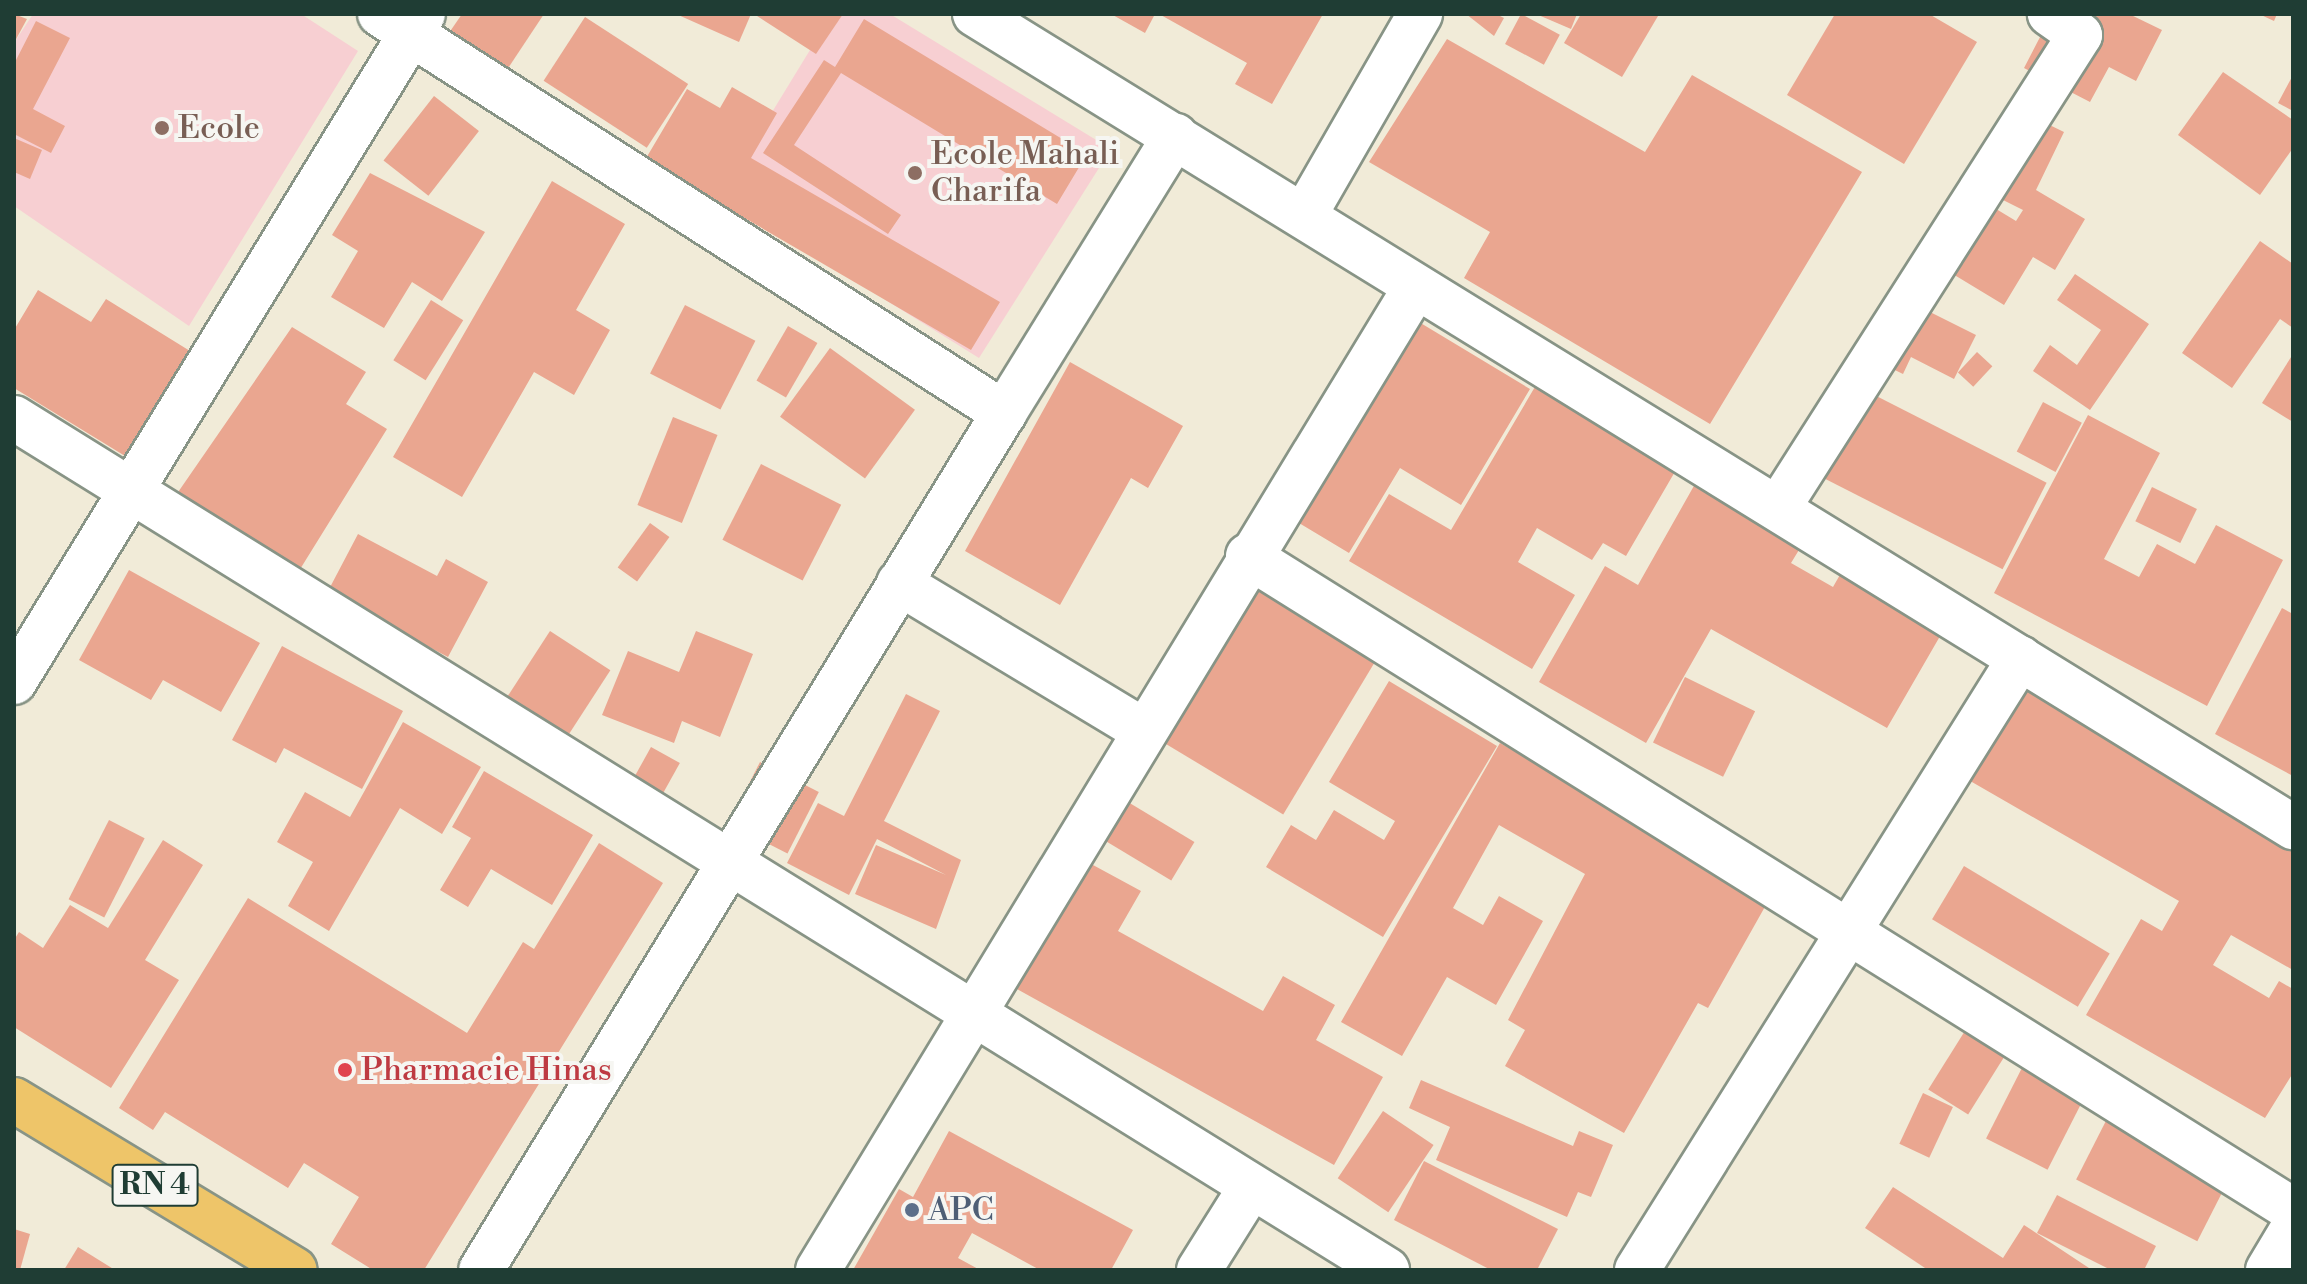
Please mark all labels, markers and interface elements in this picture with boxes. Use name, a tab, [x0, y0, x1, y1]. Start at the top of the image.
place label: Ecole	[178, 109, 260, 147]
marker: Ecole	[153, 119, 171, 137]
place label: Ecole Mahali Charifa	[931, 136, 1119, 211]
marker: Ecole Mahali Charifa	[906, 164, 924, 182]
place label: Pharmacie Hinas	[361, 1051, 612, 1089]
marker: Pharmacie Hinas	[336, 1061, 354, 1079]
road number: RN 4	[111, 1159, 199, 1211]
place label: APC	[928, 1191, 994, 1229]
marker: APC	[903, 1201, 921, 1219]

